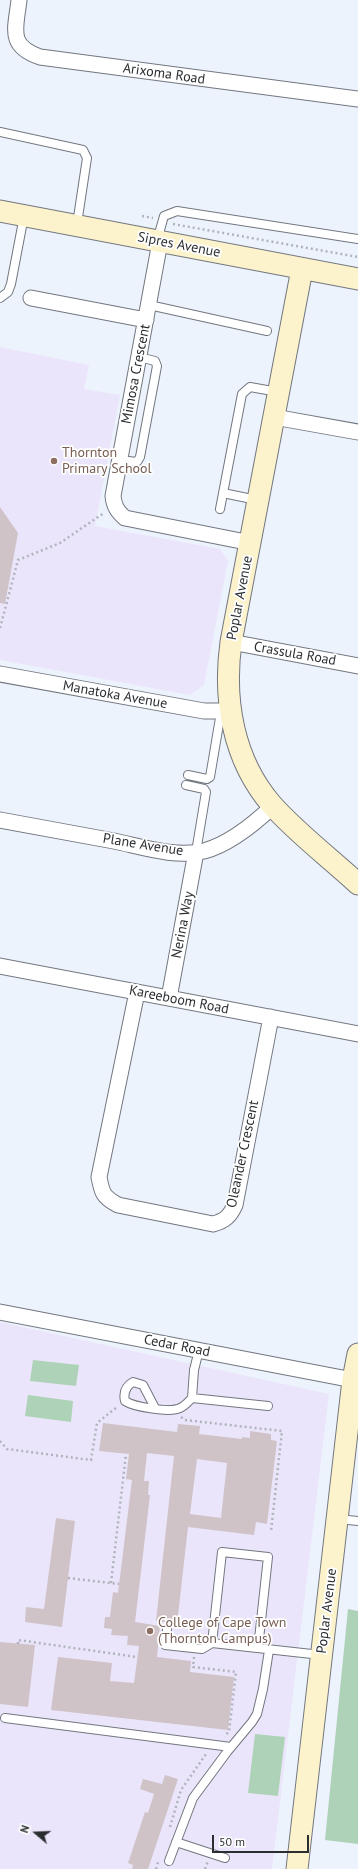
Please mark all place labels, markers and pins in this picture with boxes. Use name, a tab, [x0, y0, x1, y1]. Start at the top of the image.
place label: Thornton Primary School	[62, 445, 152, 478]
marker: Thornton Primary School	[49, 456, 59, 466]
place label: College of Cape Town (Thornton Campus)	[158, 1615, 286, 1648]
marker: College of Cape Town (Thornton Campus)	[145, 1626, 155, 1636]

